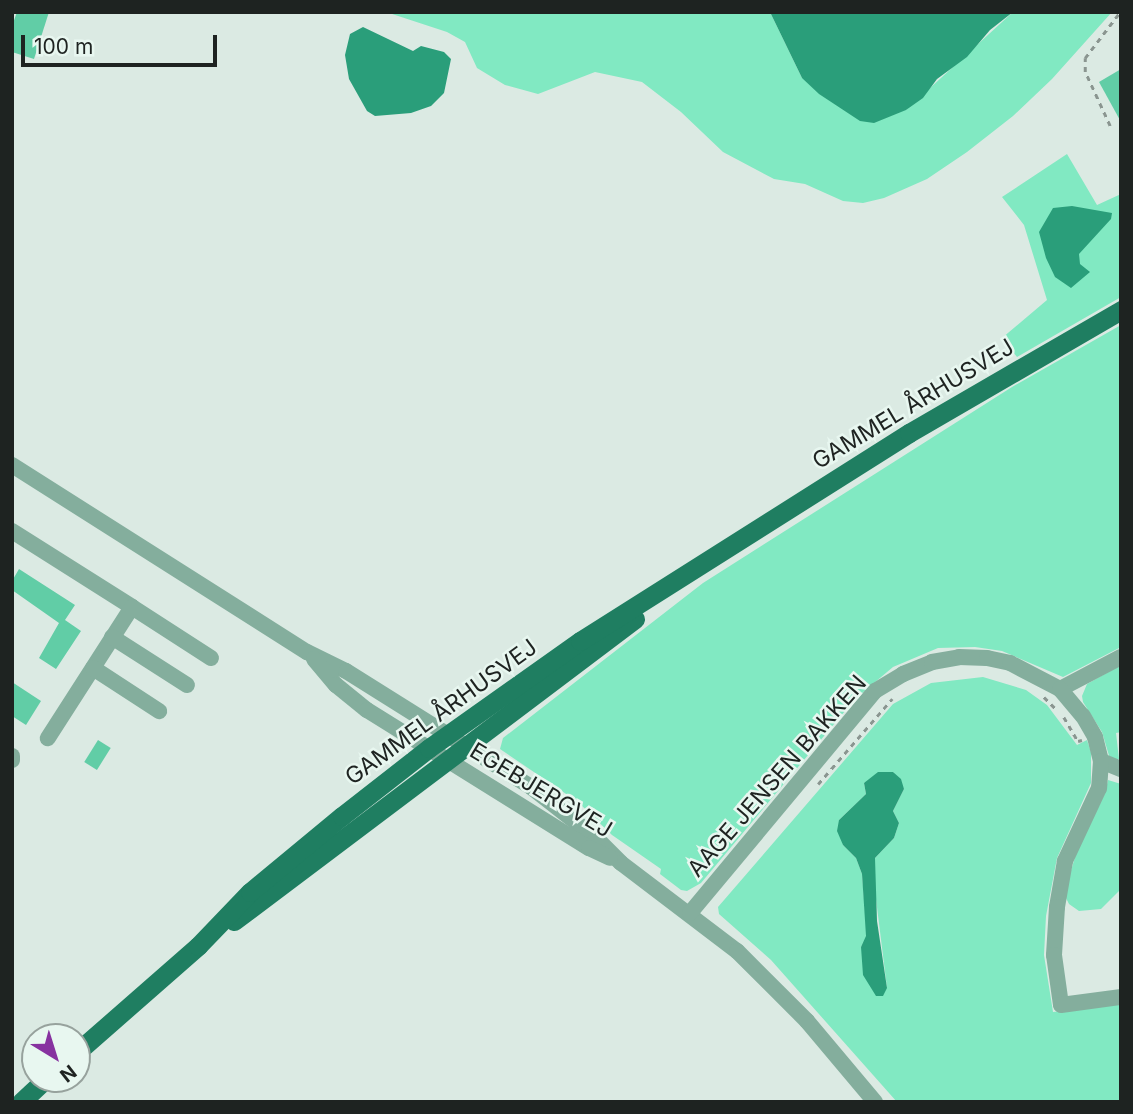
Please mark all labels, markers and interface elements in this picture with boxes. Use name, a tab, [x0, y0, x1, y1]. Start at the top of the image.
scale bar	[24, 21, 220, 65]
text: 100 m	[34, 34, 93, 59]
street label: GAMMEL ÅRHUSVEJ	[807, 333, 1019, 475]
street label: GAMMEL ÅRHUSVEJ	[340, 633, 542, 791]
street label: AAGE JENSEN BAKKEN	[682, 669, 872, 883]
street label: EGEBJERGVEJ	[465, 737, 617, 843]
north arrow	[21, 1023, 91, 1093]
text: N	[55, 1060, 81, 1087]

